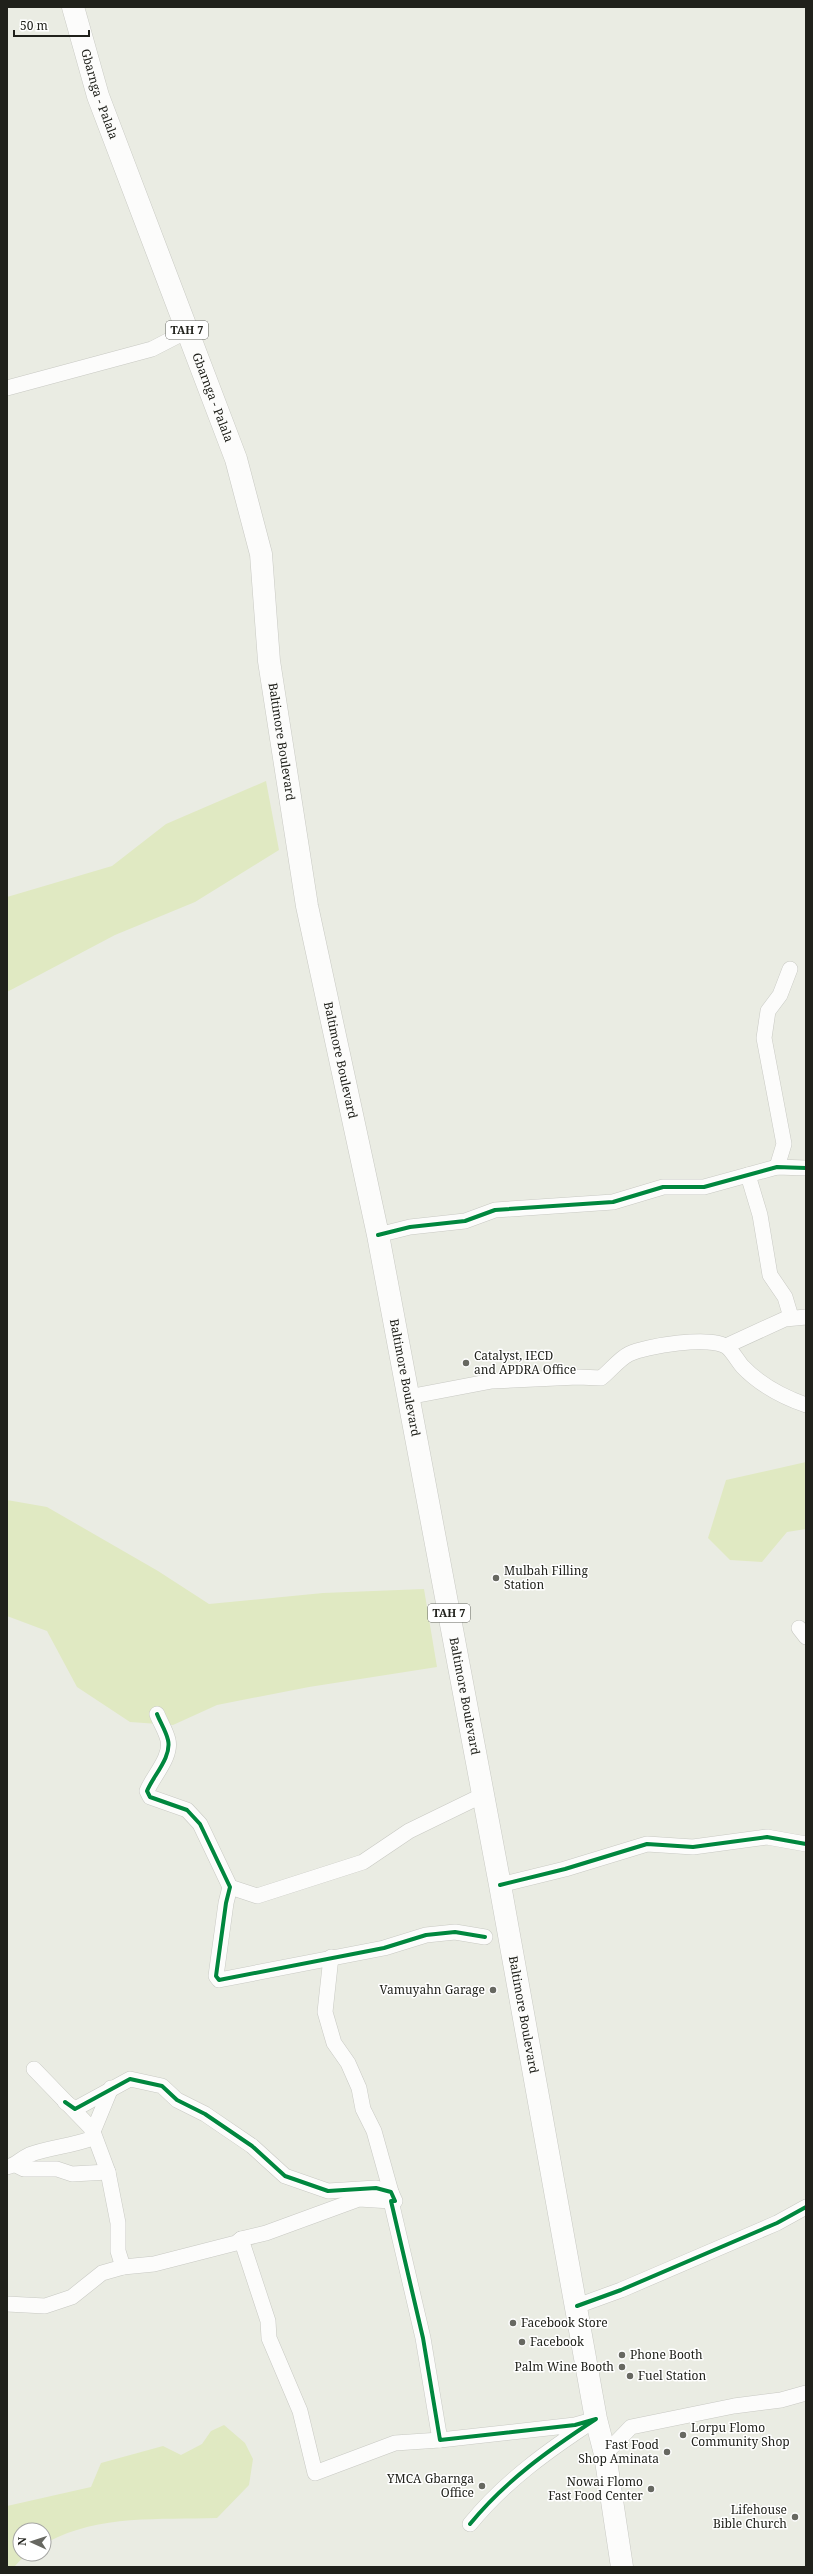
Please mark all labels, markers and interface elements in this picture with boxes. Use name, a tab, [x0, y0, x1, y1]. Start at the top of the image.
scale bar	[14, 12, 89, 38]
text: 50 m	[20, 17, 48, 34]
street label: Gbarnga - Palala	[77, 47, 123, 142]
road number: TAH 7	[166, 321, 208, 339]
street label: Gbarnga - Palala	[188, 350, 238, 445]
street label: Baltimore Boulevard	[264, 681, 300, 802]
street label: Baltimore Boulevard	[320, 1000, 362, 1121]
street label: Baltimore Boulevard	[386, 1317, 425, 1438]
place label: Catalyst, IECD and APDRA Office	[474, 1347, 576, 1378]
marker: Catalyst, IECD and APDRA Office	[461, 1358, 471, 1368]
place label: Mulbah Filling Station	[504, 1562, 588, 1593]
marker: Mulbah Filling Station	[491, 1573, 501, 1583]
road number: TAH 7	[428, 1604, 470, 1622]
street label: Baltimore Boulevard	[446, 1636, 485, 1757]
street label: Baltimore Boulevard	[505, 1954, 543, 2075]
place label: Vamuyahn Garage	[380, 1981, 485, 1998]
marker: Vamuyahn Garage	[488, 1985, 498, 1995]
place label: Facebook Store	[521, 2314, 608, 2331]
marker: Facebook Store	[508, 2318, 518, 2328]
place label: Facebook	[530, 2333, 585, 2350]
marker: Facebook	[517, 2337, 527, 2347]
place label: Phone Booth	[630, 2346, 703, 2363]
marker: Phone Booth	[617, 2350, 627, 2360]
place label: Palm Wine Booth	[515, 2358, 614, 2375]
marker: Palm Wine Booth	[617, 2362, 627, 2372]
place label: Fuel Station	[638, 2367, 706, 2384]
marker: Fuel Station	[625, 2371, 635, 2381]
place label: Lorpu Flomo Community Shop	[691, 2419, 790, 2450]
marker: Lorpu Flomo Community Shop	[678, 2430, 688, 2440]
place label: Fast Food Shop Aminata	[578, 2436, 660, 2467]
marker: Fast Food Shop Aminata	[662, 2447, 672, 2457]
place label: YMCA Gbarnga Office	[386, 2470, 474, 2501]
place label: Nowai Flomo Fast Food Center	[548, 2473, 643, 2504]
marker: YMCA Gbarnga Office	[477, 2481, 487, 2491]
marker: Nowai Flomo Fast Food Center	[646, 2484, 656, 2494]
place label: Lifehouse Bible Church	[713, 2501, 787, 2532]
marker: Lifehouse Bible Church	[790, 2512, 800, 2522]
north arrow	[12, 2522, 52, 2562]
text: N	[14, 2536, 29, 2546]

